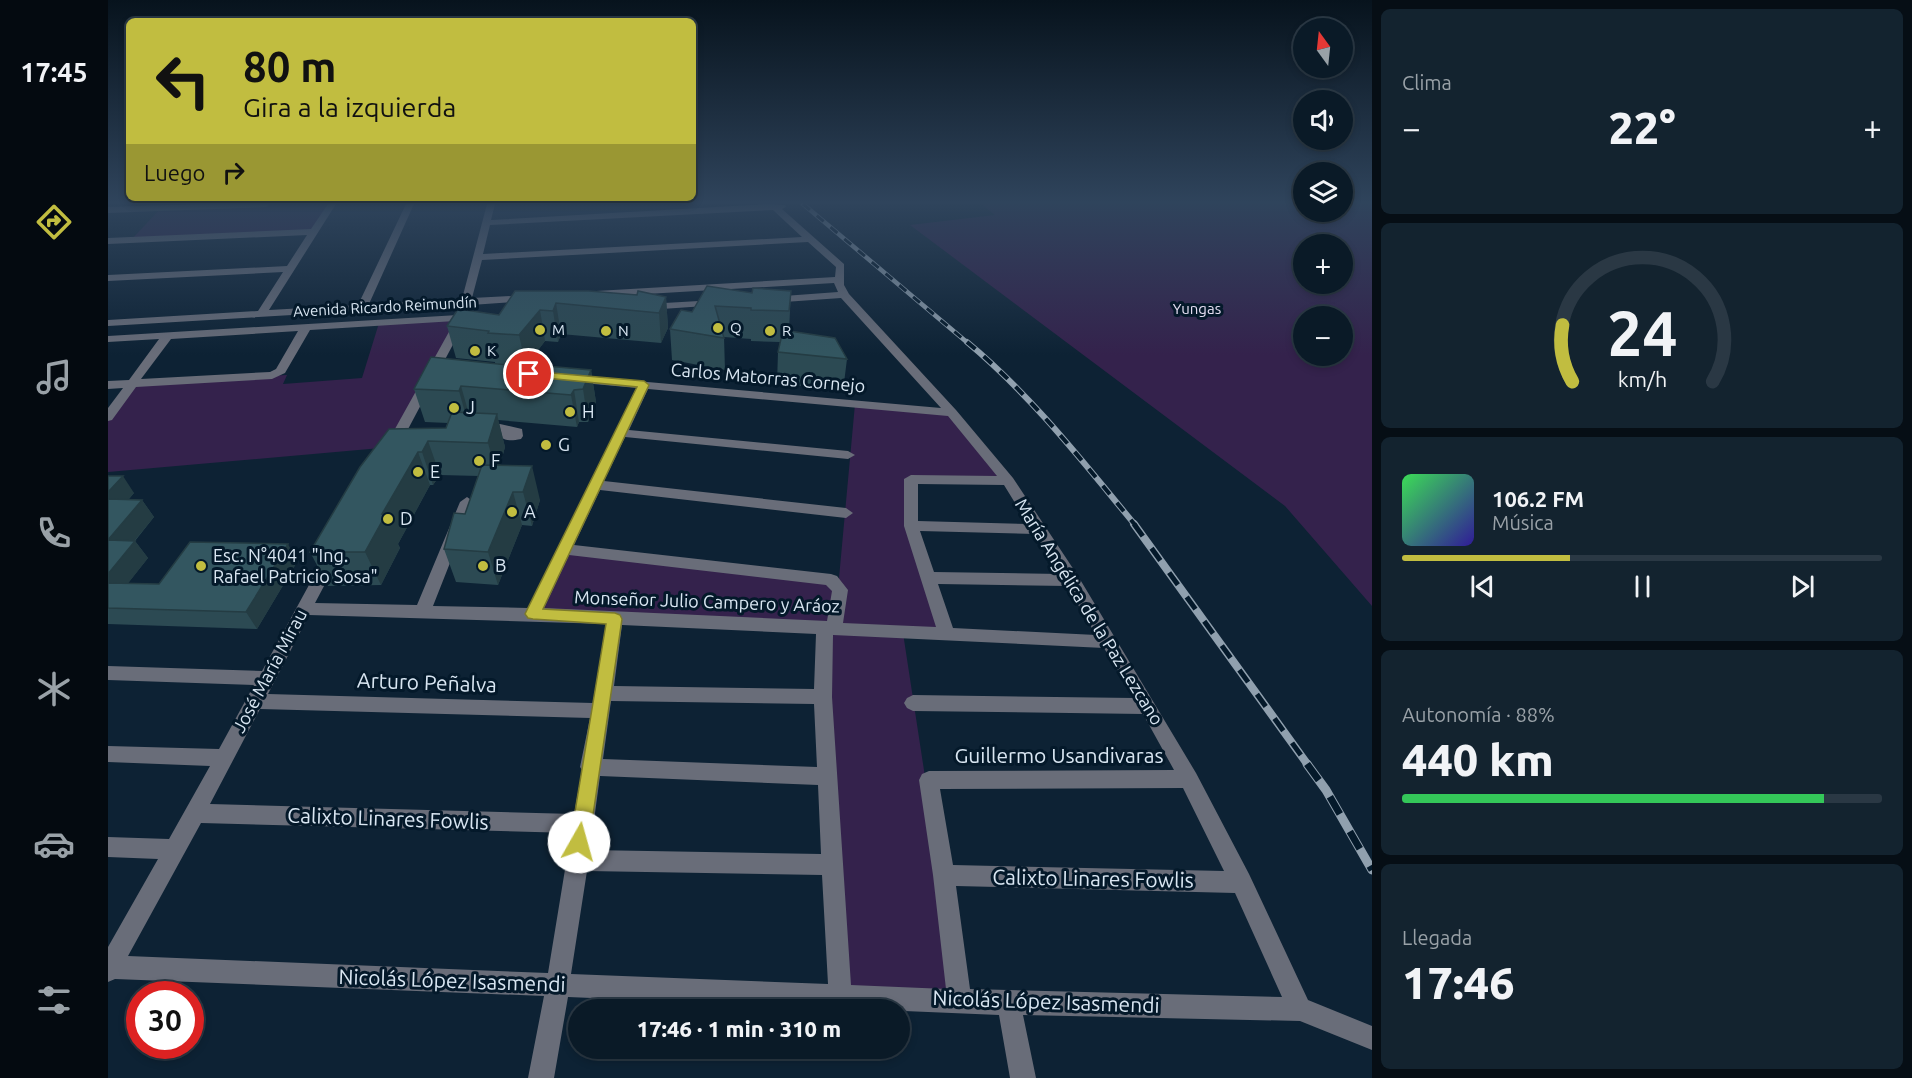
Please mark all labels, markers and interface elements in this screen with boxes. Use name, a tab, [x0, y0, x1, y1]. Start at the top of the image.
north arrow	[1293, 18, 1353, 78]
map controls	[1293, 18, 1353, 366]
icon: left	[144, 42, 222, 120]
text: 80 m	[243, 43, 337, 90]
text: 17:45	[20, 57, 88, 87]
text: Clima	[1402, 71, 1452, 94]
button: sound	[1293, 90, 1353, 150]
text: Gira a la izquierda	[243, 92, 456, 122]
text: 22°	[1608, 102, 1676, 153]
text: −	[1402, 109, 1421, 146]
text: +	[1863, 109, 1882, 146]
icon: right	[217, 156, 250, 189]
text: Luego	[144, 160, 205, 185]
button: layers	[1293, 162, 1353, 222]
icon: directions	[33, 201, 75, 243]
button: +	[1293, 234, 1353, 294]
street label: Avenida Ricardo Reimundín	[293, 293, 477, 320]
text: 24	[1607, 298, 1677, 368]
park label: Yungas	[1173, 300, 1221, 317]
button: −	[1293, 306, 1353, 366]
place label: Q	[730, 319, 742, 336]
place label: M	[552, 321, 565, 338]
marker: Q	[711, 321, 725, 335]
place label: N	[618, 322, 629, 339]
place label: R	[782, 322, 791, 339]
marker: M	[533, 323, 547, 337]
marker: N	[599, 324, 613, 338]
marker: R	[763, 324, 777, 338]
place label: K	[487, 342, 496, 359]
marker: K	[468, 344, 482, 358]
pin	[503, 348, 554, 399]
icon: music	[33, 356, 75, 398]
icon: arrive	[512, 357, 545, 390]
street label: Carlos Matorras Cornejo	[670, 359, 866, 395]
text: km/h	[1617, 368, 1667, 392]
place label: J	[466, 397, 475, 417]
marker: J	[447, 401, 461, 415]
place label: H	[582, 401, 595, 421]
marker: H	[563, 405, 577, 419]
place label: G	[558, 434, 570, 454]
marker: G	[539, 438, 553, 452]
place label: F	[491, 450, 500, 470]
marker: F	[472, 454, 486, 468]
place label: E	[430, 461, 440, 481]
marker: E	[411, 465, 425, 479]
text: 106.2 FM	[1492, 486, 1584, 511]
street label: María Angélica de la Paz Lezcano	[1012, 495, 1168, 728]
place label: A	[524, 501, 536, 521]
marker: A	[505, 505, 519, 519]
place label: D	[400, 508, 413, 528]
text: Música	[1492, 511, 1554, 534]
icon: phone	[33, 512, 75, 554]
marker: D	[381, 512, 395, 526]
place label: Esc. N°4041 "Ing. Rafael Patricio Sosa"	[213, 545, 378, 586]
place label: B	[495, 555, 506, 575]
marker: Esc. N°4041 "Ing. Rafael Patricio Sosa"	[194, 559, 208, 573]
marker: B	[476, 559, 490, 573]
icon: previous	[1466, 570, 1499, 603]
icon: pause	[1626, 570, 1659, 603]
icon: next	[1786, 570, 1819, 603]
street label: Monseñor Julio Campero y Aráoz	[574, 586, 840, 616]
street label: José María Mirau	[228, 605, 310, 736]
icon: climate	[33, 668, 75, 710]
street label: Arturo Peñalva	[357, 668, 497, 696]
text: Autonomía · 88%	[1402, 703, 1555, 726]
text: 440 km	[1402, 734, 1554, 785]
street label: Guillermo Usandivaras	[954, 743, 1164, 767]
street label: Calixto Linares Fowlis	[287, 802, 489, 834]
position arrow	[547, 810, 611, 874]
icon: car	[33, 823, 75, 865]
street label: Calixto Linares Fowlis	[992, 864, 1194, 892]
text: Llegada	[1402, 926, 1472, 949]
text: 17:46	[1402, 957, 1515, 1008]
street label: Nicolás López Isasmendi	[338, 964, 566, 996]
icon: filters	[33, 979, 75, 1021]
speed limit sign: 30	[126, 981, 204, 1059]
street label: Nicolás López Isasmendi	[932, 985, 1160, 1017]
text: 17:46 · 1 min · 310 m	[637, 1016, 841, 1041]

